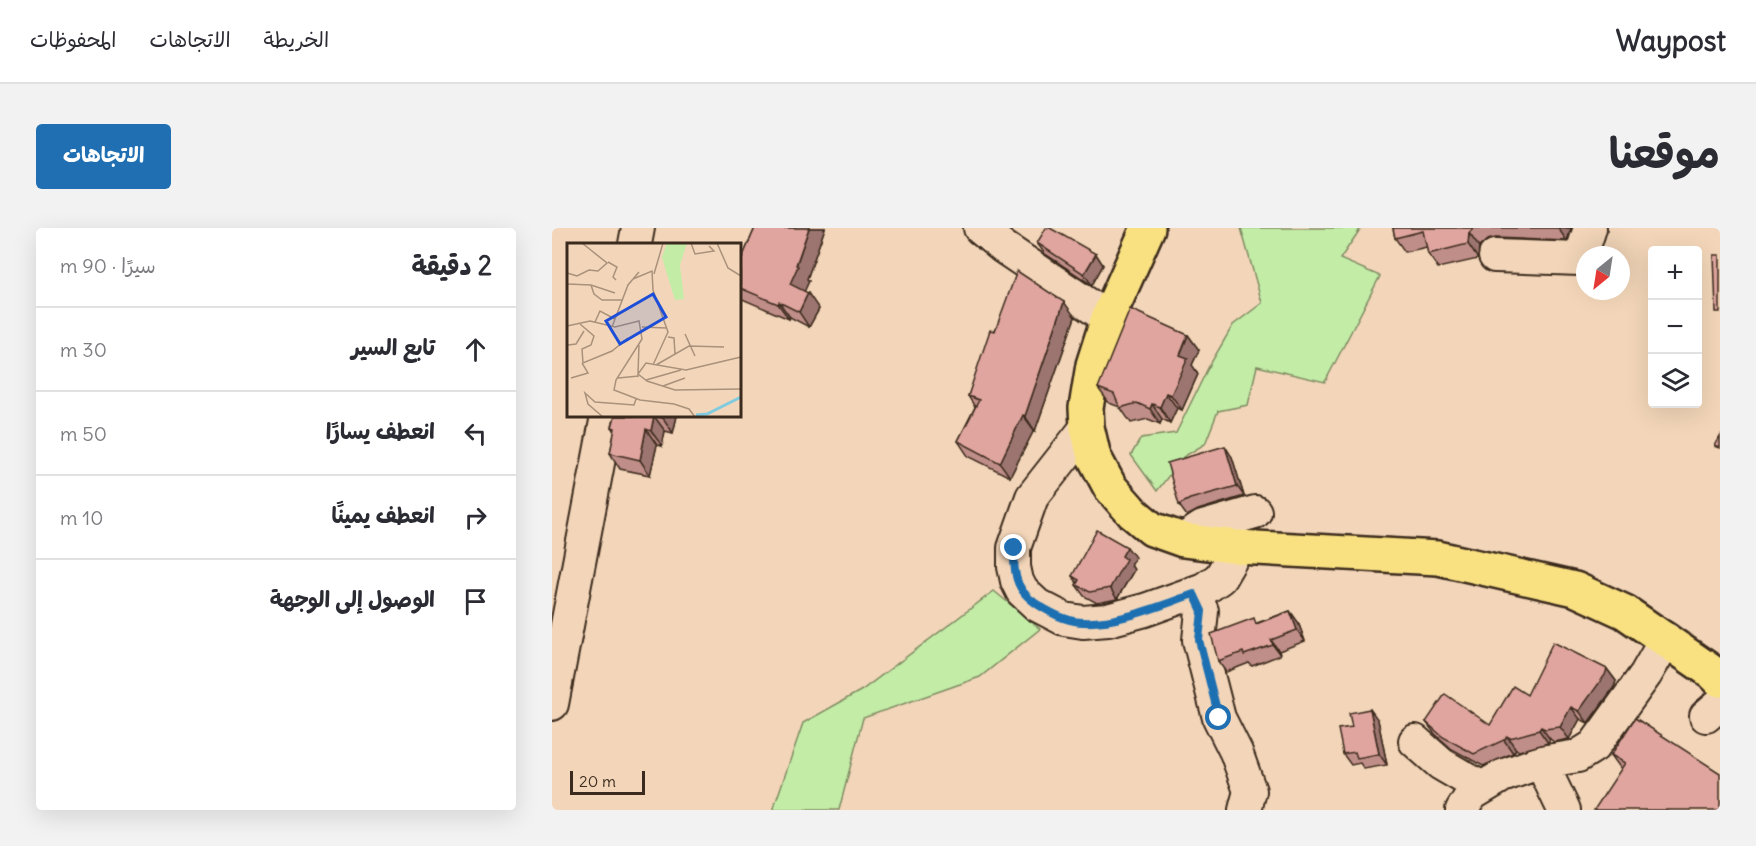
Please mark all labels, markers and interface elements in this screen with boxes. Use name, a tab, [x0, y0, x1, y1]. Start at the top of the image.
text: Waypost	[1616, 23, 1726, 59]
text: المحفوظات	[30, 26, 116, 53]
text: الاتجاهات	[149, 26, 231, 53]
text: الخريطة	[264, 26, 329, 53]
button: الاتجاهات	[36, 124, 171, 189]
text: موقعنا	[1609, 127, 1720, 179]
inset map	[567, 243, 741, 417]
north arrow	[1576, 246, 1630, 300]
map controls	[1648, 246, 1702, 408]
button: +	[1648, 246, 1702, 300]
text: 2 دقيقة	[412, 249, 492, 282]
text: سيرًا · 90 m	[60, 253, 156, 278]
button: −	[1648, 300, 1702, 354]
text: تابع السير	[351, 333, 435, 361]
icon: ahead	[459, 333, 492, 366]
text: 30 m	[60, 337, 107, 362]
button: layers	[1648, 354, 1702, 408]
text: انعطف يسارًا	[326, 417, 435, 445]
icon: left	[459, 417, 492, 450]
text: 50 m	[60, 421, 107, 446]
text: انعطف يمينًا	[332, 501, 435, 529]
icon: right	[459, 501, 492, 534]
text: 10 m	[60, 505, 103, 530]
route end	[1000, 534, 1026, 560]
text: الوصول إلى الوجهة	[270, 585, 435, 613]
icon: arrive	[459, 585, 492, 618]
route start	[1205, 704, 1231, 730]
scale bar	[570, 768, 645, 796]
text: 20 m	[579, 771, 616, 791]

